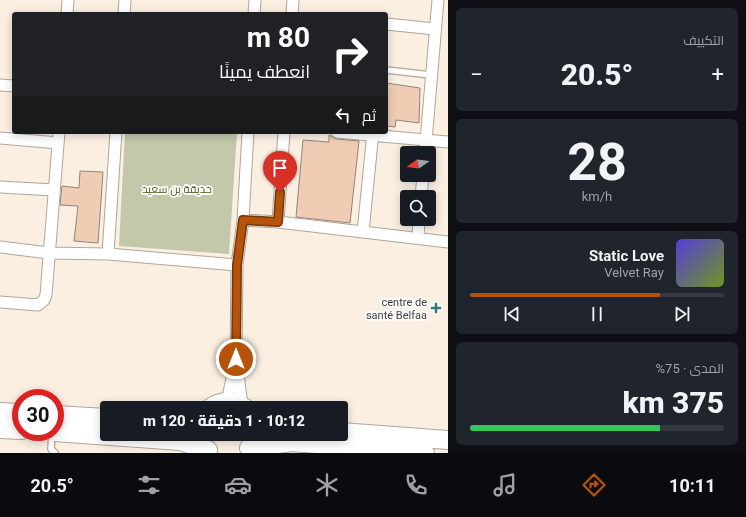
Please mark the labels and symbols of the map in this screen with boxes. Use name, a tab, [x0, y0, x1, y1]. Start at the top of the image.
north arrow	[400, 146, 436, 182]
pin	[263, 151, 297, 192]
park label: حديقة بن سعيد	[142, 183, 212, 196]
place label: centre de santé Belfaa	[366, 296, 427, 322]
marker: centre de santé Belfaa	[430, 302, 442, 314]
position arrow	[215, 338, 257, 380]
speed limit sign: 30	[12, 389, 64, 441]

